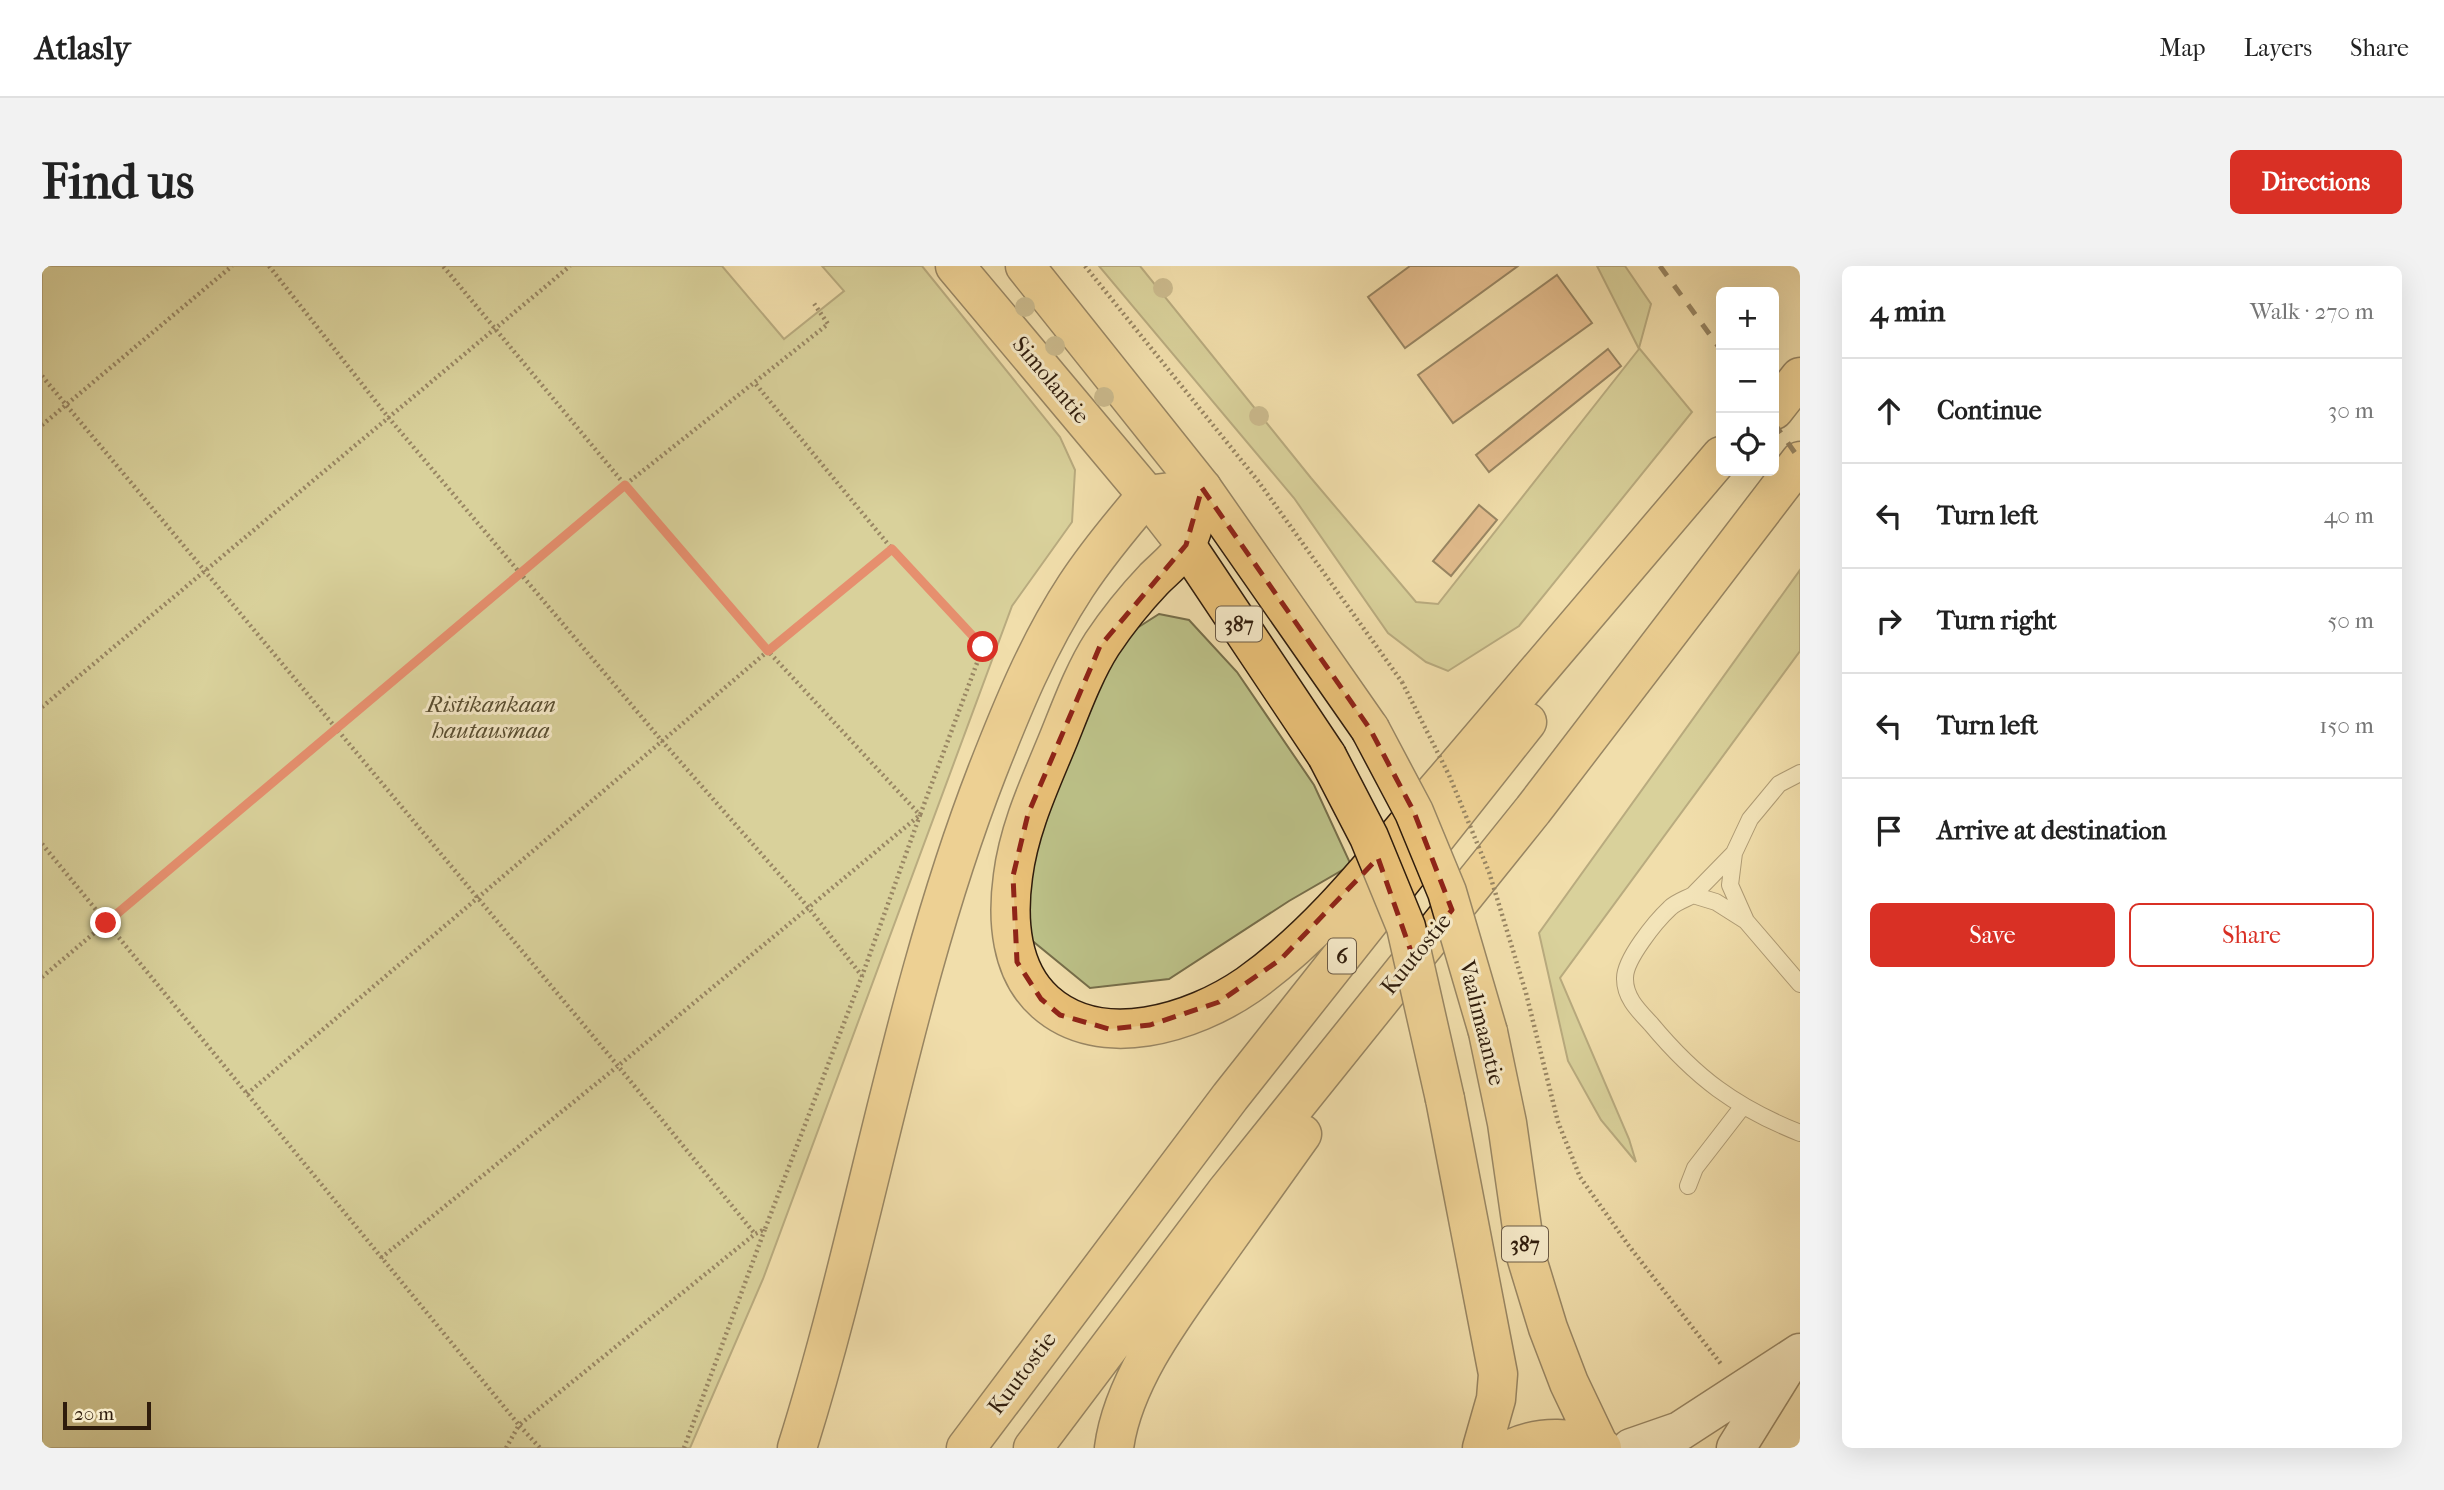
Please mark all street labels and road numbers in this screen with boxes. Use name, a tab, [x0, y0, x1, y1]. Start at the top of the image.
street label: Simolantie	[1007, 331, 1095, 429]
road number: 387	[1216, 606, 1262, 642]
street label: Kuutostie	[1375, 908, 1457, 1000]
road number: 6	[1328, 938, 1356, 974]
street label: Vaalimaantie	[1453, 957, 1511, 1088]
road number: 387	[1502, 1226, 1548, 1262]
street label: Kuutostie	[982, 1326, 1062, 1420]

